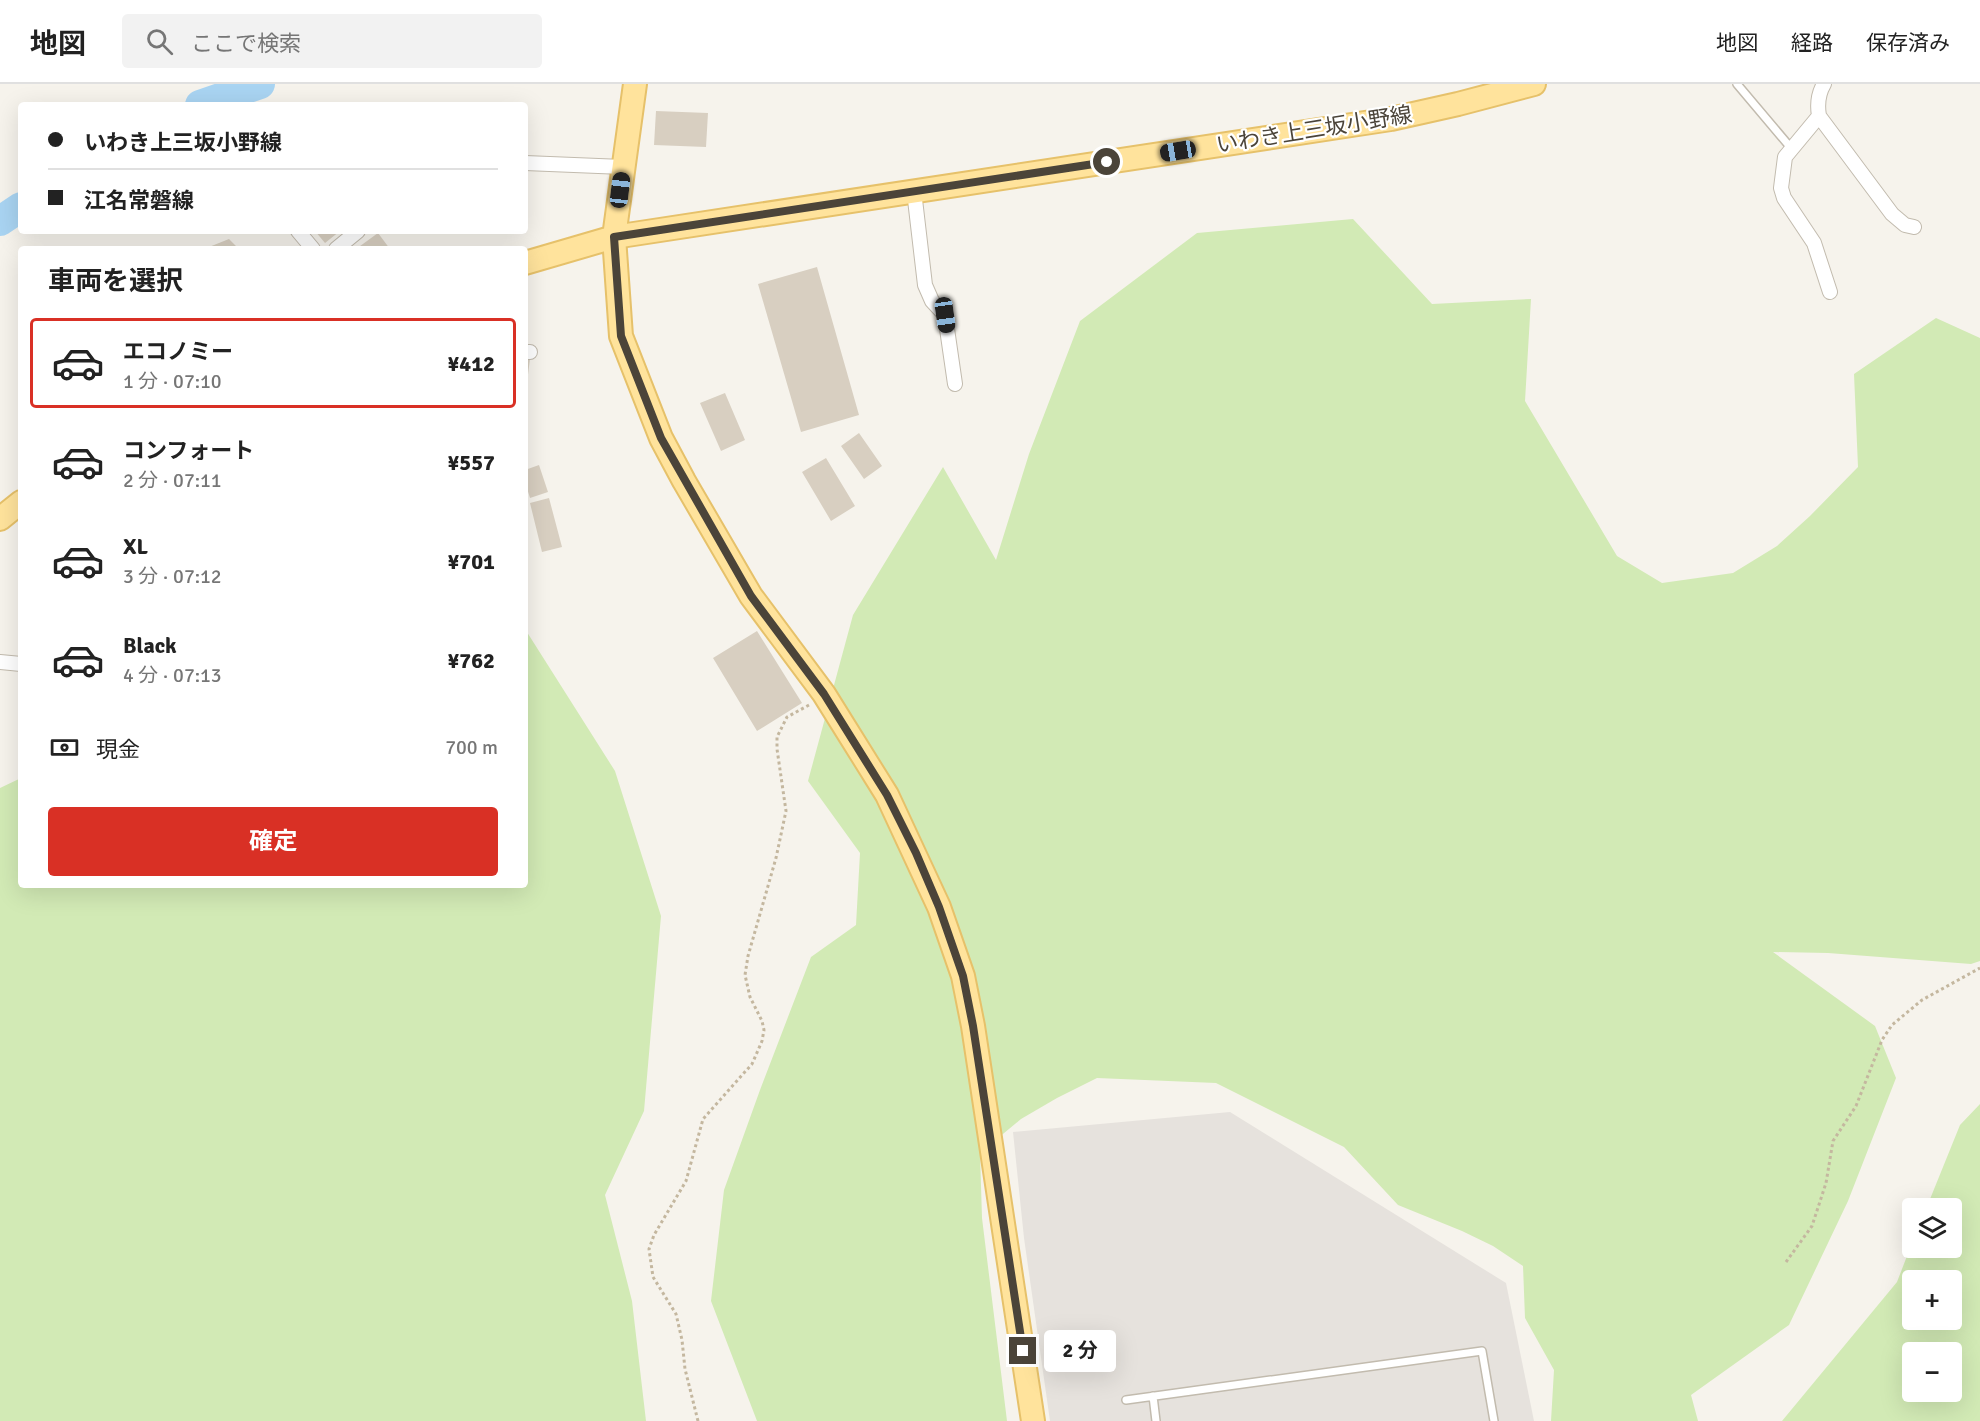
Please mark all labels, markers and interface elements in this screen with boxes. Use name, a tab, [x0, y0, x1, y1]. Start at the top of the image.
search box	[122, 14, 542, 68]
icon: search	[143, 25, 176, 58]
text: 地図	[30, 27, 86, 61]
text: ここで検索	[191, 30, 301, 57]
text: 地図	[1716, 30, 1758, 56]
text: 経路	[1791, 30, 1833, 56]
text: 保存済み	[1866, 30, 1950, 56]
street label: いわき上三坂小野線	[1214, 101, 1414, 158]
text: いわき上三坂小野線	[84, 129, 282, 156]
car	[1159, 139, 1197, 163]
route start	[1093, 148, 1120, 175]
car	[609, 171, 631, 209]
text: 江名常磐線	[84, 187, 194, 214]
text: 車両を選択	[48, 265, 183, 298]
car	[934, 296, 956, 334]
icon: car	[51, 336, 105, 390]
text: エコノミー	[123, 338, 233, 365]
text: ¥412	[447, 350, 495, 377]
text: 1 分 · 07:10	[123, 369, 222, 394]
icon: car	[51, 435, 105, 489]
text: コンフォート	[123, 437, 254, 464]
text: ¥557	[447, 449, 495, 476]
text: 2 分 · 07:11	[123, 468, 222, 493]
text: XL	[123, 533, 148, 560]
icon: car	[51, 534, 105, 588]
text: ¥701	[447, 548, 495, 575]
text: 3 分 · 07:12	[123, 564, 222, 589]
text: Black	[123, 632, 177, 659]
icon: car	[51, 633, 105, 687]
text: ¥762	[447, 647, 495, 674]
text: 4 分 · 07:13	[123, 663, 222, 688]
icon: cash	[48, 731, 81, 764]
text: 700 m	[445, 735, 498, 760]
text: 現金	[96, 736, 140, 763]
button: 確定	[48, 807, 498, 876]
map controls	[1902, 1198, 1962, 1402]
button: layers	[1902, 1198, 1962, 1258]
button: +	[1902, 1270, 1962, 1330]
callout: 2 分	[1044, 1330, 1116, 1372]
route end	[1009, 1337, 1036, 1364]
text: 2 分	[1062, 1338, 1098, 1363]
button: −	[1902, 1342, 1962, 1402]

